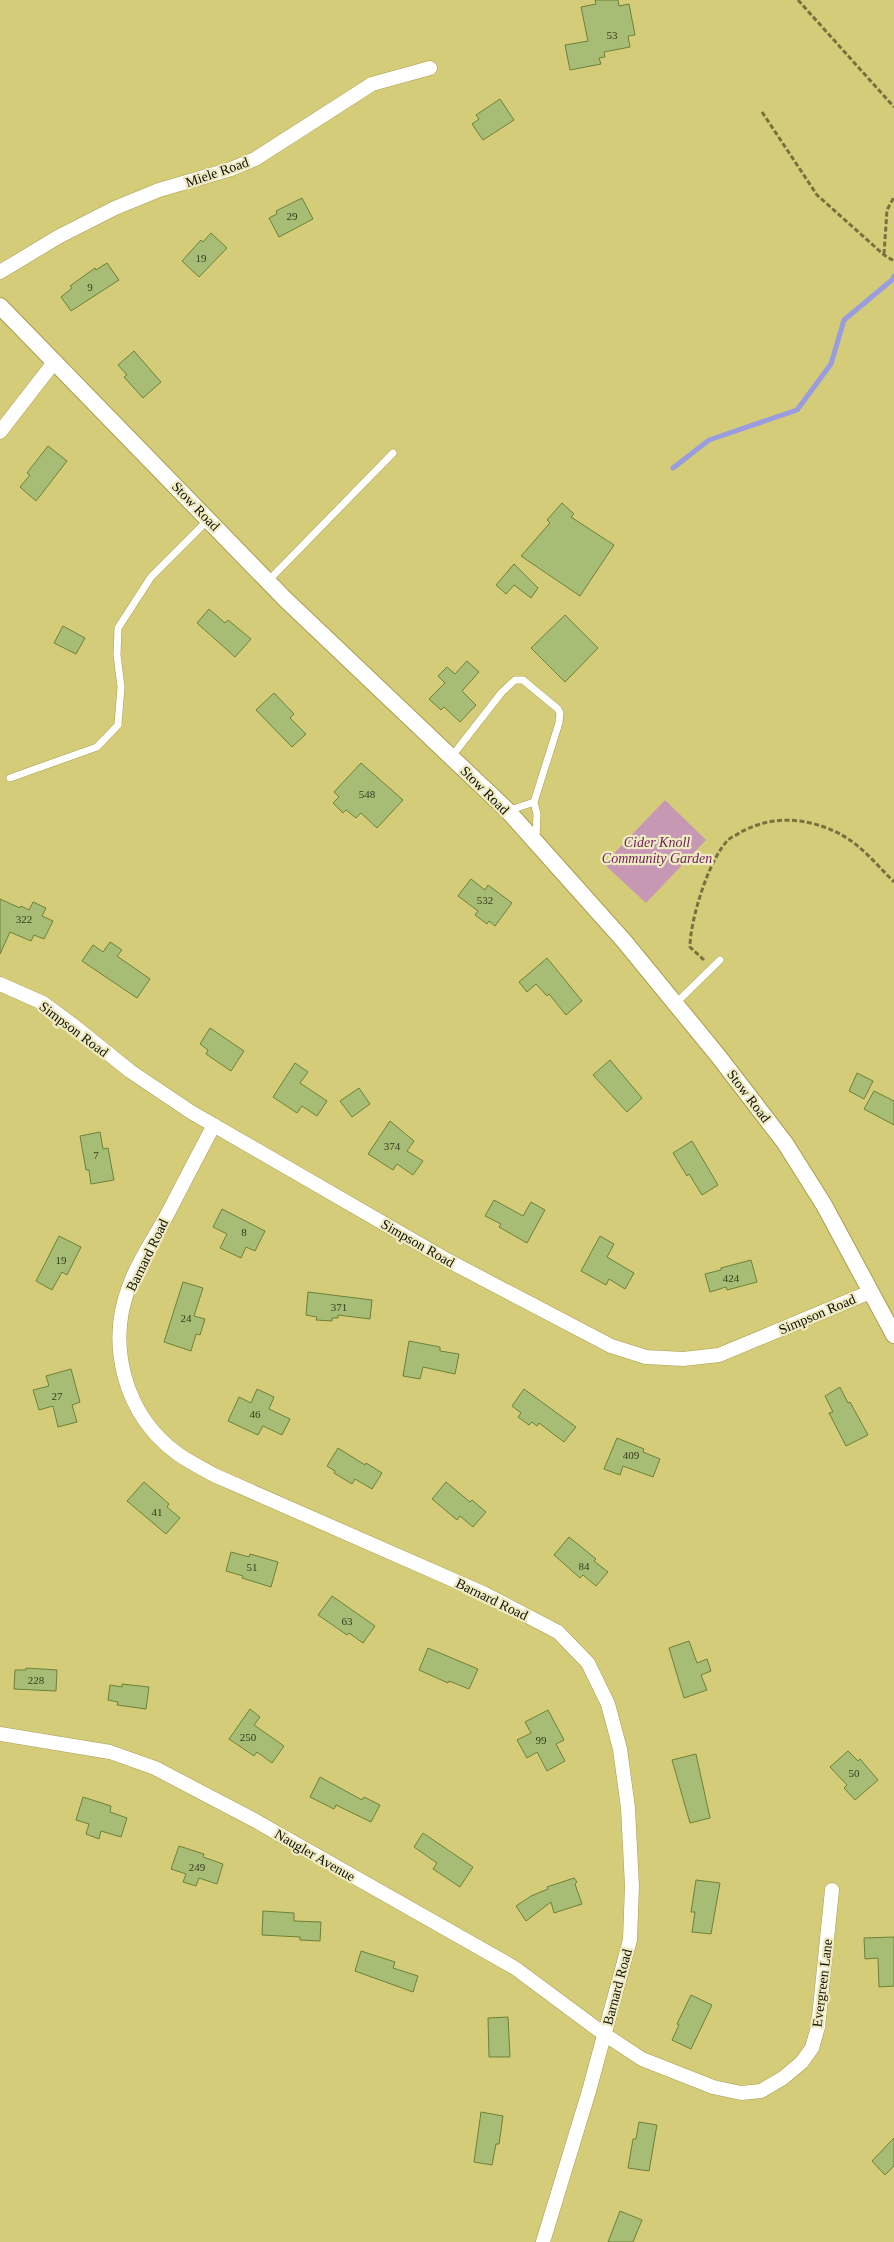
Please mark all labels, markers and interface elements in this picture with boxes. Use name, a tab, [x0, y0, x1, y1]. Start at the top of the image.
house number: 53	[607, 29, 618, 41]
street label: Miele Road	[184, 155, 251, 190]
house number: 29	[287, 210, 298, 222]
house number: 19	[196, 252, 207, 264]
house number: 9	[87, 281, 93, 293]
street label: Stow Road	[169, 479, 223, 534]
street label: Stow Road	[457, 763, 512, 818]
house number: 548	[359, 788, 376, 800]
park label: Cider Knoll Community Garden	[602, 835, 712, 866]
house number: 532	[477, 894, 493, 906]
house number: 322	[16, 913, 32, 925]
street label: Simpson Road	[36, 999, 111, 1060]
street label: Stow Road	[724, 1067, 773, 1126]
house number: 374	[384, 1140, 401, 1152]
house number: 7	[93, 1149, 99, 1161]
street label: Simpson Road	[378, 1216, 457, 1270]
street label: Barnard Road	[124, 1217, 171, 1294]
house number: 8	[241, 1226, 247, 1238]
house number: 19	[56, 1254, 67, 1266]
house number: 424	[723, 1272, 740, 1284]
street label: Simpson Road	[776, 1292, 858, 1337]
house number: 371	[331, 1301, 347, 1313]
house number: 24	[181, 1312, 192, 1324]
house number: 27	[52, 1390, 63, 1402]
house number: 46	[250, 1408, 261, 1420]
house number: 409	[623, 1449, 640, 1461]
house number: 41	[152, 1506, 163, 1518]
house number: 84	[579, 1560, 590, 1572]
house number: 51	[247, 1561, 258, 1573]
street label: Barnard Road	[453, 1576, 530, 1623]
house number: 63	[342, 1615, 353, 1627]
house number: 228	[28, 1674, 45, 1686]
house number: 250	[240, 1731, 257, 1743]
house number: 99	[536, 1734, 547, 1746]
house number: 50	[849, 1767, 860, 1779]
street label: Naugler Avenue	[272, 1826, 358, 1885]
house number: 249	[189, 1861, 206, 1873]
street label: Evergreen Lane	[810, 1938, 835, 2028]
street label: Barnard Road	[600, 1947, 635, 2027]

